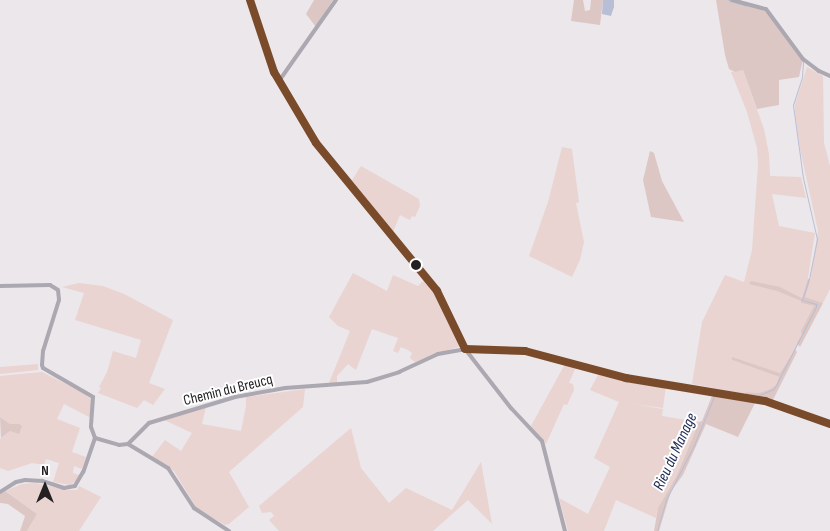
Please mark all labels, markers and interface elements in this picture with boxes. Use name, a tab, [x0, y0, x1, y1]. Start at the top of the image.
unlabelled marker	[411, 260, 421, 270]
street label: Chemin du Breucq	[182, 370, 274, 410]
water label: Rieu du Manage	[650, 410, 702, 494]
north arrow	[20, 461, 70, 511]
text: N	[41, 462, 49, 479]

